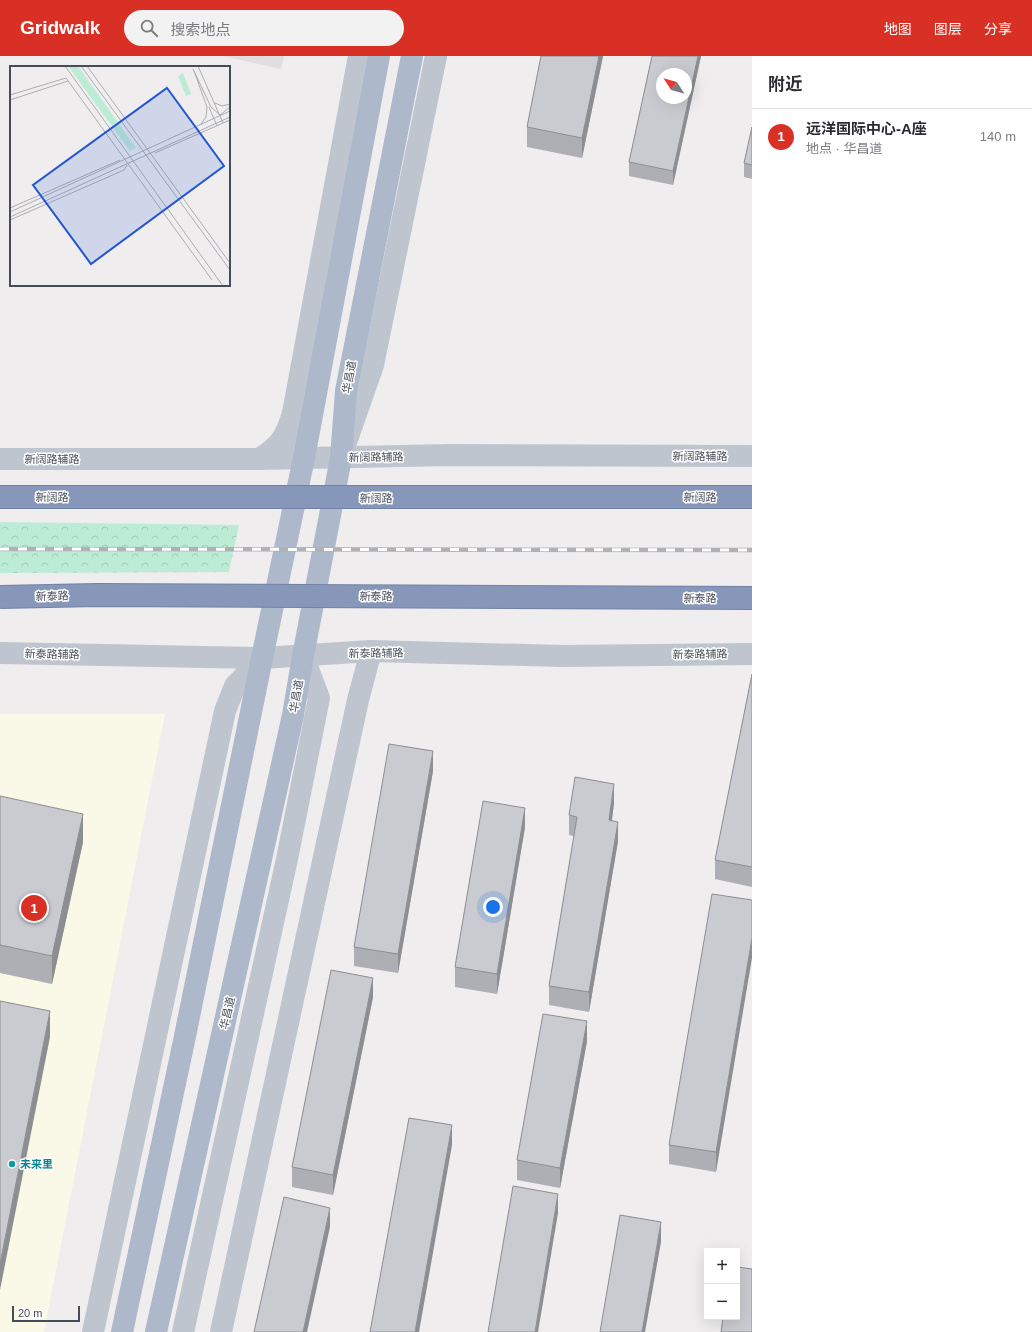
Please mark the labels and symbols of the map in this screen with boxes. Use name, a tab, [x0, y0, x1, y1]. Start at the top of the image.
inset map	[10, 66, 230, 286]
north arrow	[656, 68, 692, 104]
street label: 华昌道	[340, 360, 358, 394]
street label: 新阔路辅路	[673, 450, 728, 462]
street label: 新阔路辅路	[348, 451, 404, 463]
street label: 新阔路辅路	[25, 453, 80, 465]
street label: 新阔路	[36, 491, 69, 503]
street label: 新阔路	[684, 491, 717, 503]
street label: 新阔路	[360, 492, 393, 504]
street label: 新泰路	[35, 589, 69, 603]
street label: 新泰路	[360, 590, 393, 602]
street label: 新泰路	[684, 592, 717, 604]
street label: 新泰路辅路	[348, 647, 404, 659]
street label: 新泰路辅路	[24, 648, 80, 660]
street label: 新泰路辅路	[672, 648, 728, 660]
street label: 华昌道	[287, 679, 305, 713]
pin: 1	[21, 893, 47, 923]
your location	[483, 897, 503, 917]
street label: 华昌道	[217, 996, 237, 1030]
place label: 未来里	[20, 1158, 53, 1170]
marker: 未来里	[7, 1159, 17, 1169]
scale bar	[12, 1304, 80, 1323]

